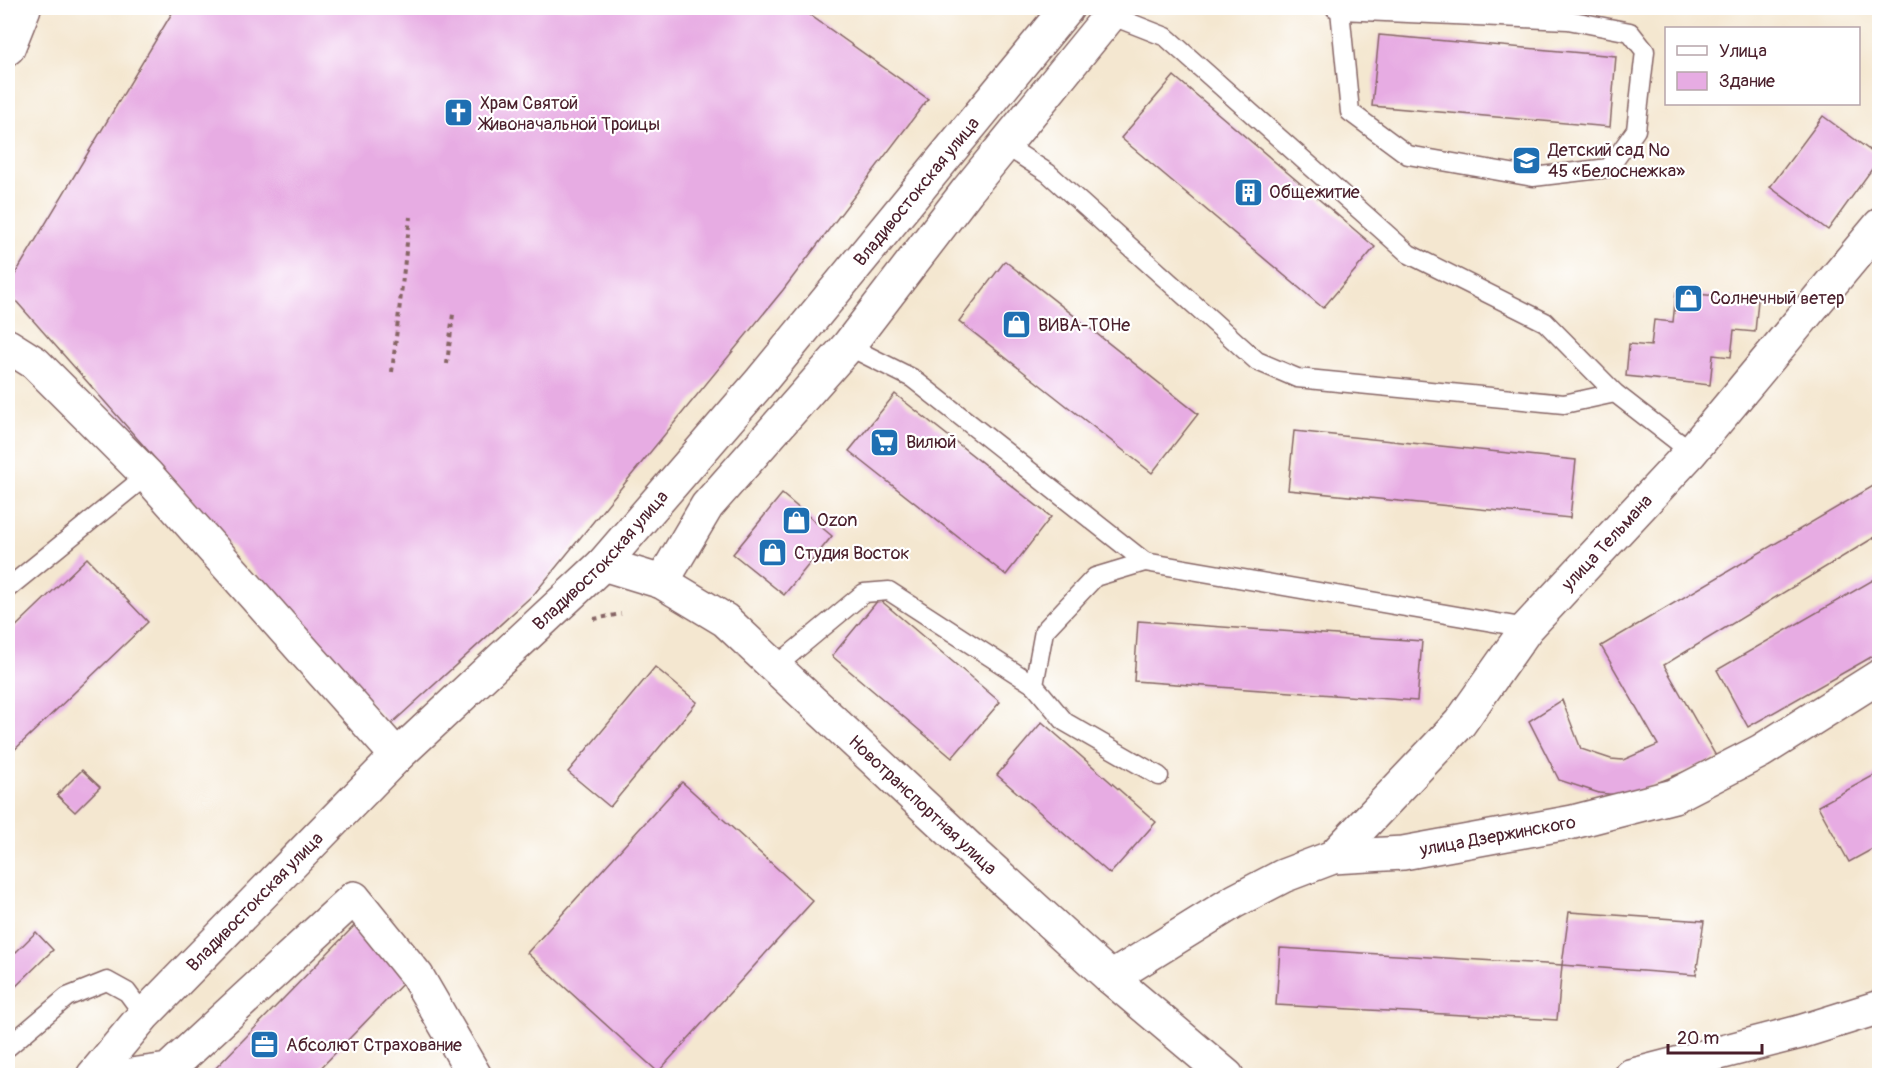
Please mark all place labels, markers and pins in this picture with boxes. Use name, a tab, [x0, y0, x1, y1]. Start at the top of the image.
place label: Храм Святой Живоначальной Троицы	[477, 92, 660, 136]
church icon: Храм Святой Живоначальной Троицы	[443, 97, 475, 129]
place label: Детский сад № 45 «Белоснежка»	[1547, 139, 1685, 183]
school or university icon: Детский сад № 45 «Белоснежка»	[1511, 144, 1543, 176]
building icon: Общежитие	[1232, 176, 1264, 208]
place label: Общежитие	[1269, 181, 1360, 204]
shop icon: Солнечный ветер	[1673, 282, 1705, 314]
place label: Солнечный ветер	[1710, 287, 1844, 310]
shop icon: ВИВА-ТОНе	[1001, 309, 1033, 341]
place label: ВИВА-ТОНе	[1038, 314, 1130, 337]
supermarket icon: Вилюй	[869, 426, 901, 458]
place label: Вилюй	[906, 431, 956, 454]
shop icon: Ozon	[780, 504, 812, 536]
place label: Ozon	[817, 509, 857, 532]
shop icon: Студия Восток	[757, 537, 789, 569]
place label: Студия Восток	[794, 542, 910, 565]
office icon: Абсолют Страхование	[249, 1029, 281, 1061]
place label: Абсолют Страхование	[286, 1034, 462, 1057]

